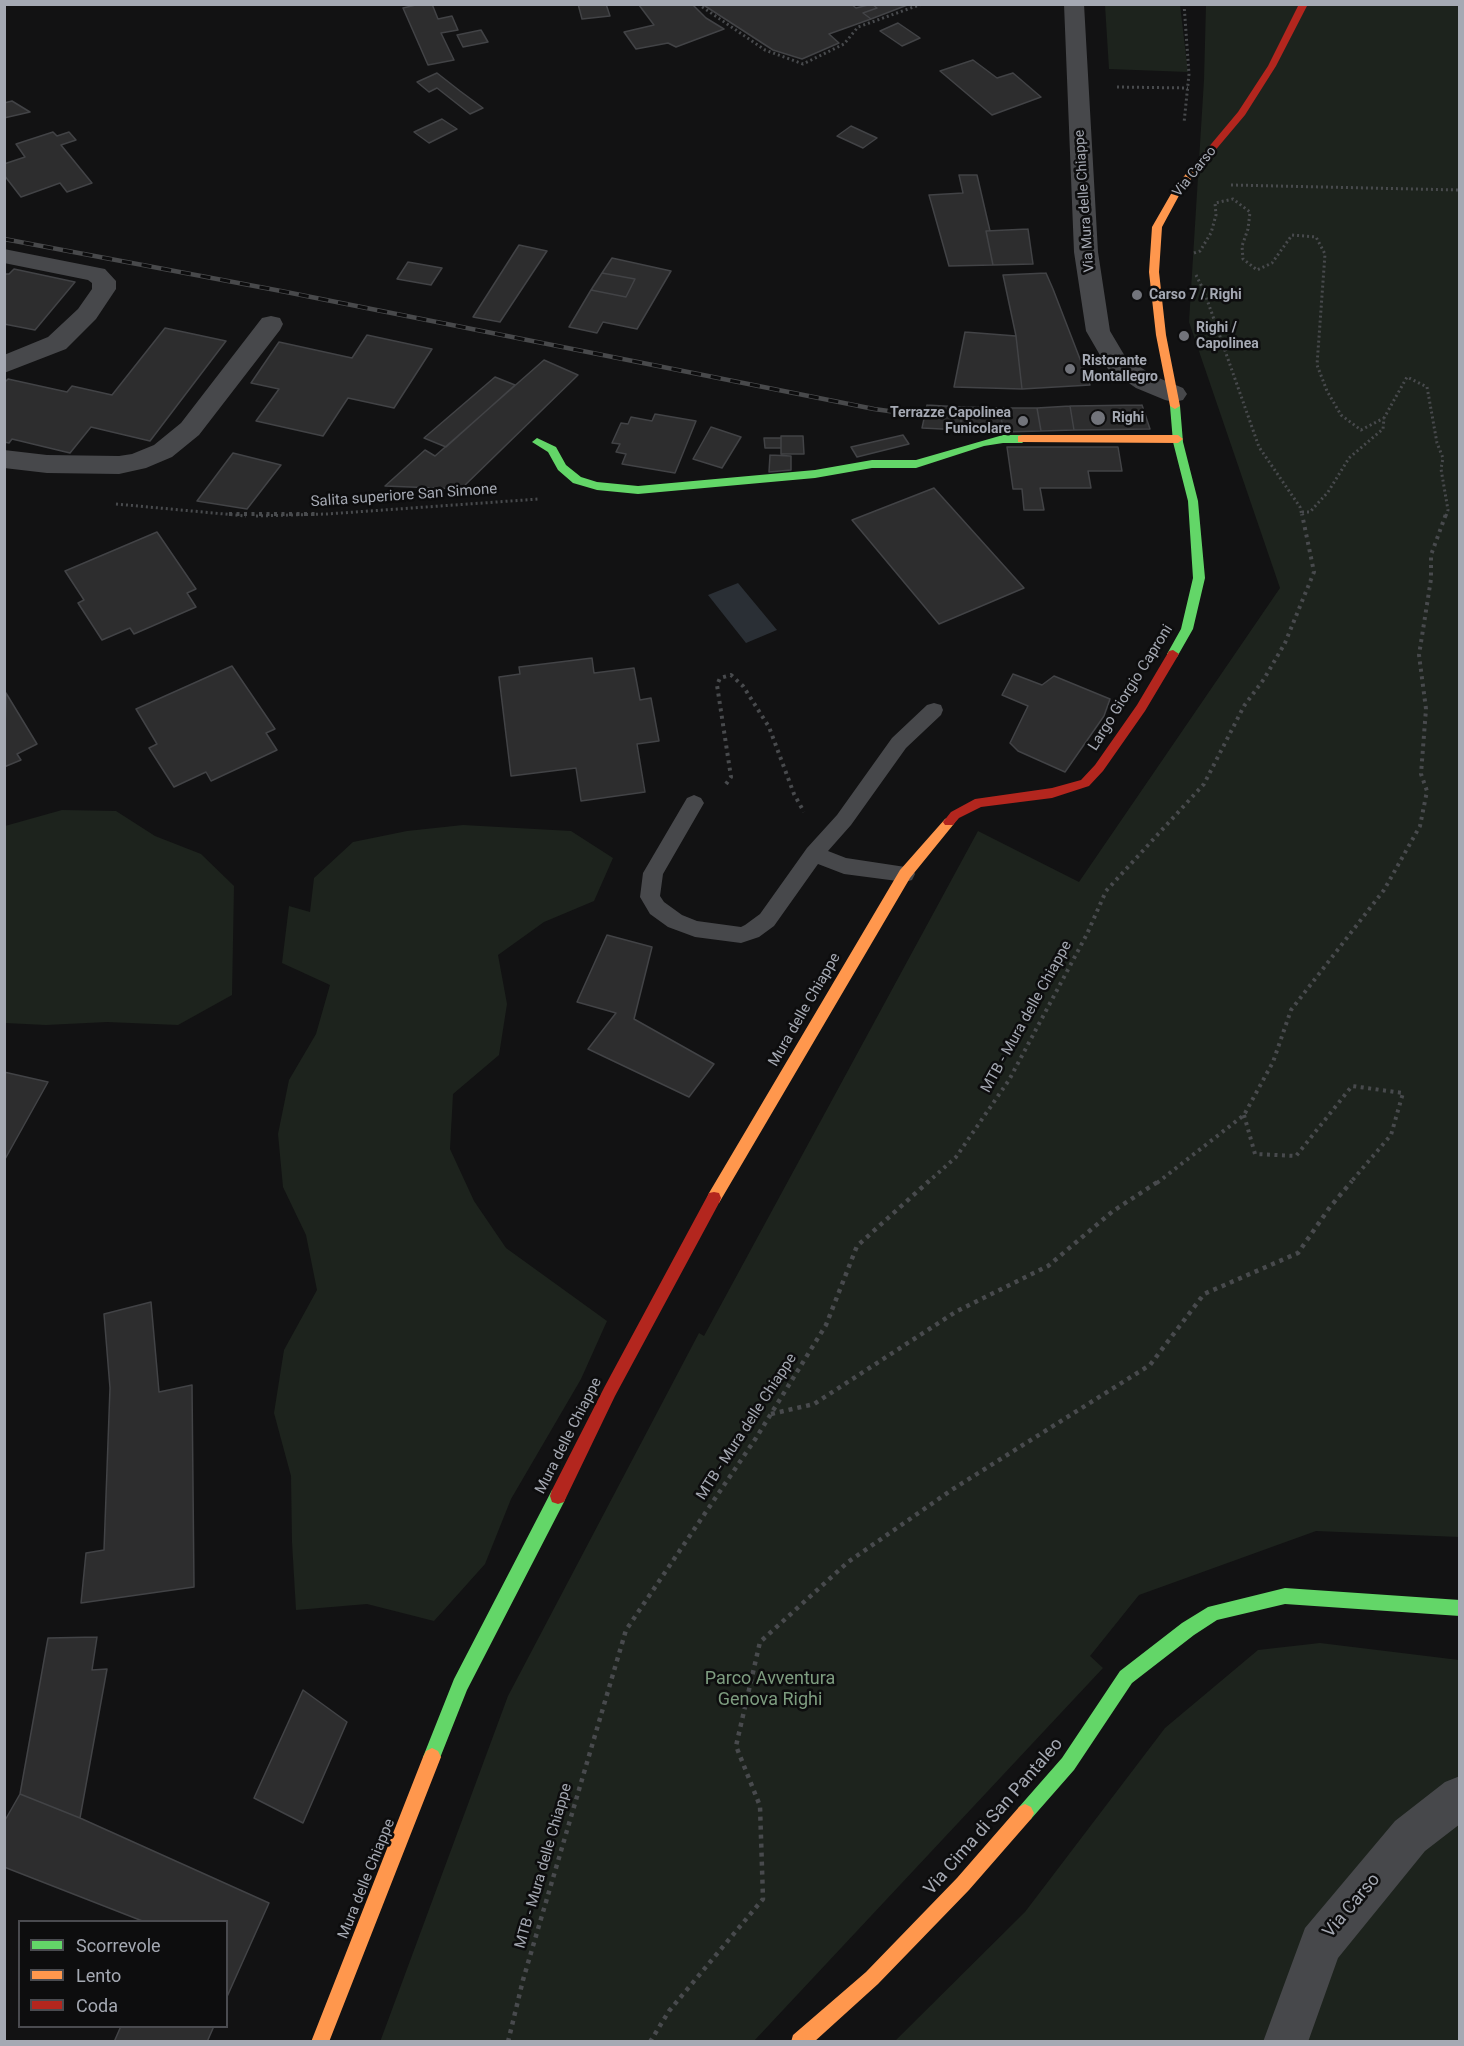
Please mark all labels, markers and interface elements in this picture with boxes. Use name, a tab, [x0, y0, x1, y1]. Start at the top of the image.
street label: Via Mura delle Chiappe	[1072, 129, 1098, 273]
street label: Via Carso	[1170, 143, 1220, 201]
place label: Carso 7 / Righi	[1149, 287, 1242, 303]
marker: Carso 7 / Righi	[1130, 288, 1144, 302]
place label: Righi / Capolinea	[1196, 320, 1259, 352]
marker: Righi / Capolinea	[1177, 329, 1191, 343]
place label: Ristorante Montallegro	[1082, 353, 1158, 386]
marker: Ristorante Montallegro	[1063, 362, 1077, 376]
place label: Terrazze Capolinea Funicolare	[890, 405, 1011, 437]
marker: Righi	[1089, 409, 1107, 427]
place label: Righi	[1112, 410, 1144, 426]
marker: Terrazze Capolinea Funicolare	[1016, 414, 1030, 428]
street label: Salita superiore San Simone	[310, 480, 498, 512]
street label: Largo Giorgio Caproni	[1085, 622, 1177, 754]
street label: MTB - Mura delle Chiappe	[978, 938, 1076, 1096]
street label: Mura delle Chiappe	[765, 950, 845, 1070]
street label: MTB - Mura delle Chiappe	[693, 1350, 801, 1504]
street label: Mura delle Chiappe	[532, 1375, 606, 1497]
park label: Parco Avventura Genova Righi	[705, 1668, 835, 1710]
street label: Via Cima di San Pantaleo	[920, 1734, 1068, 1900]
street label: MTB - Mura delle Chiappe	[512, 1781, 576, 1951]
street label: Mura delle Chiappe	[335, 1816, 399, 1942]
street label: Via Carso	[1319, 1869, 1385, 1943]
legend	[18, 1920, 228, 2028]
text: Scorrevole	[76, 1935, 161, 1956]
text: Lento	[76, 1965, 121, 1986]
text: Coda	[76, 1995, 118, 2016]

